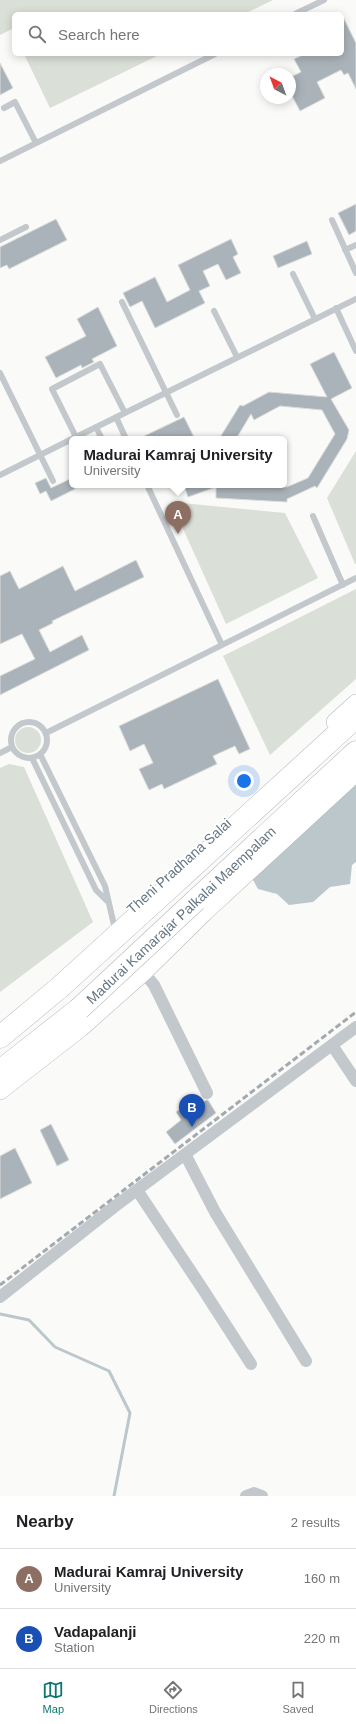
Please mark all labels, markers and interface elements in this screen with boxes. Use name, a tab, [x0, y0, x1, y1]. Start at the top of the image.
search box	[12, 12, 344, 56]
icon: search	[26, 23, 48, 45]
text: Search here	[58, 26, 140, 43]
north arrow	[260, 68, 296, 104]
popup	[69, 436, 287, 488]
text: Madurai Kamraj University	[83, 446, 273, 463]
text: University	[83, 463, 140, 478]
pin: A	[165, 501, 191, 534]
your location	[234, 771, 254, 791]
street label: Theni Pradhana Salai	[124, 815, 234, 917]
street label: Madurai Kamarajar Palkalai Maempalam	[83, 823, 279, 1007]
pin: B	[179, 1094, 205, 1127]
text: Nearby	[16, 1512, 74, 1531]
text: 2 results	[291, 1515, 340, 1530]
text: Madurai Kamraj University	[54, 1563, 243, 1580]
text: A	[24, 1571, 34, 1586]
text: 160 m	[304, 1571, 340, 1586]
text: University	[54, 1580, 111, 1595]
text: Vadapalanji	[54, 1623, 137, 1640]
text: B	[24, 1631, 34, 1646]
text: 220 m	[304, 1631, 340, 1646]
text: Station	[54, 1640, 94, 1655]
tab: Map	[42, 1679, 64, 1715]
tab: Directions	[149, 1679, 198, 1715]
tab: Saved	[282, 1679, 314, 1715]

